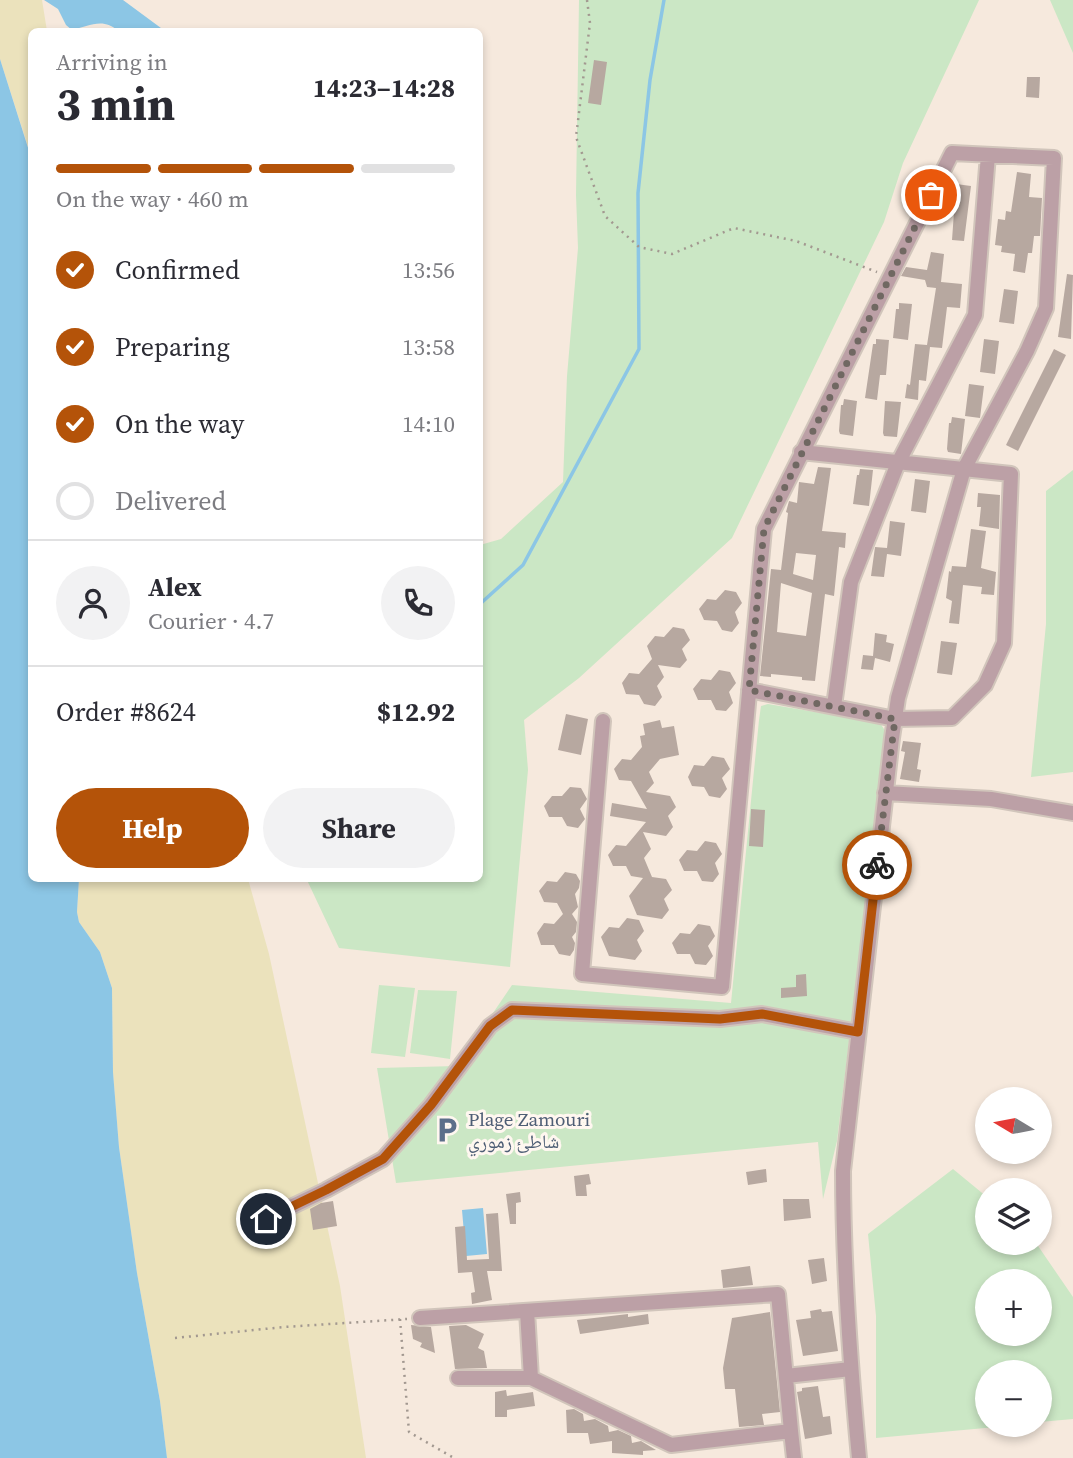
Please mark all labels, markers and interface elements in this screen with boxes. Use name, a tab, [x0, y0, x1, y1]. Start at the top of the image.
text: Arriving in	[56, 46, 168, 78]
text: 14:23–14:28	[313, 70, 455, 106]
text: 3 min	[56, 72, 175, 135]
pin	[901, 165, 961, 225]
icon: bag	[912, 176, 950, 214]
text: On the way · 460 m	[56, 183, 249, 215]
icon: check	[56, 251, 94, 289]
text: Confirmed	[115, 252, 240, 288]
text: 13:56	[402, 254, 455, 286]
icon: check	[56, 328, 94, 366]
text: Preparing	[115, 329, 230, 365]
text: 13:58	[402, 331, 455, 363]
icon: check	[56, 405, 94, 443]
text: On the way	[115, 406, 244, 442]
text: 14:10	[402, 408, 455, 440]
text: Delivered	[115, 483, 226, 519]
button: person	[56, 566, 130, 640]
button: phone	[381, 566, 455, 640]
text: Alex	[148, 569, 202, 605]
text: Courier · 4.7	[148, 605, 274, 637]
text: Order #8624	[56, 694, 196, 730]
text: $12.92	[377, 694, 455, 730]
button: Help	[56, 788, 249, 868]
button: Share	[263, 788, 455, 868]
courier	[842, 830, 912, 900]
icon: bike	[858, 846, 896, 884]
north arrow	[975, 1087, 1052, 1164]
map controls	[975, 1087, 1052, 1437]
place label: Plage Zamouri شاطئ زموري	[468, 1106, 590, 1157]
parking icon: Plage Zamouri شاطئ زموري	[432, 1115, 462, 1145]
button: layers	[975, 1178, 1052, 1255]
pin	[236, 1189, 296, 1249]
icon: home	[247, 1200, 285, 1238]
button: +	[975, 1269, 1052, 1346]
button: −	[975, 1360, 1052, 1437]

